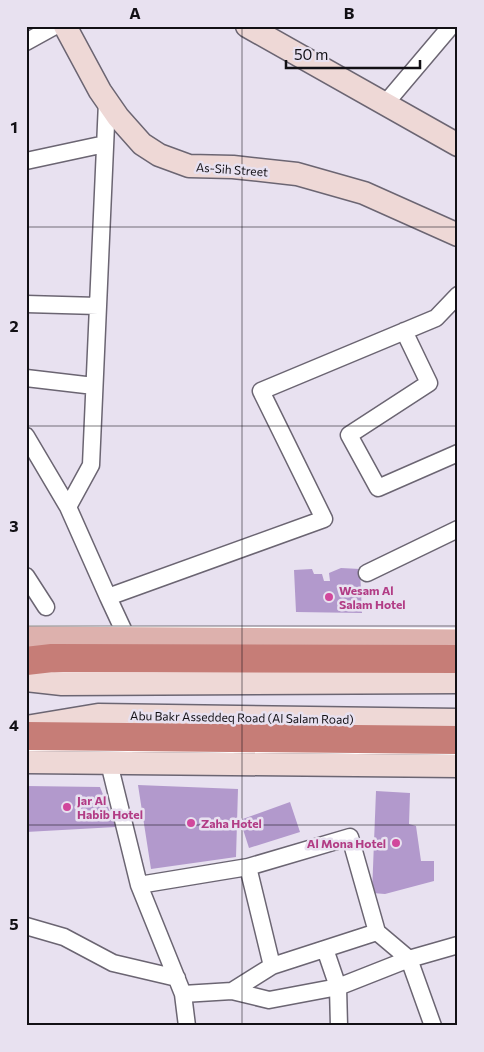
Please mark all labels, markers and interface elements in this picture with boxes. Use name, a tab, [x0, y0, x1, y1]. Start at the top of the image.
text: A	[129, 3, 141, 22]
text: B	[344, 3, 355, 22]
scale bar	[286, 38, 420, 70]
text: 50 m	[294, 45, 328, 63]
text: 1	[10, 117, 18, 136]
street label: As-Sih Street	[196, 160, 268, 179]
text: 2	[9, 316, 19, 335]
text: 3	[9, 516, 19, 535]
place label: Wesam Al Salam Hotel	[339, 583, 406, 611]
marker: Wesam Al Salam Hotel	[323, 591, 335, 603]
street label: Abu Bakr Asseddeq Road (Al Salam Road)	[130, 708, 354, 726]
text: 4	[9, 715, 19, 734]
place label: Jar Al Habib Hotel	[77, 793, 143, 821]
marker: Jar Al Habib Hotel	[61, 801, 73, 813]
place label: Zaha Hotel	[201, 816, 262, 830]
marker: Zaha Hotel	[185, 817, 197, 829]
place label: Al Mona Hotel	[307, 836, 386, 850]
marker: Al Mona Hotel	[390, 837, 402, 849]
text: 5	[9, 914, 19, 933]

